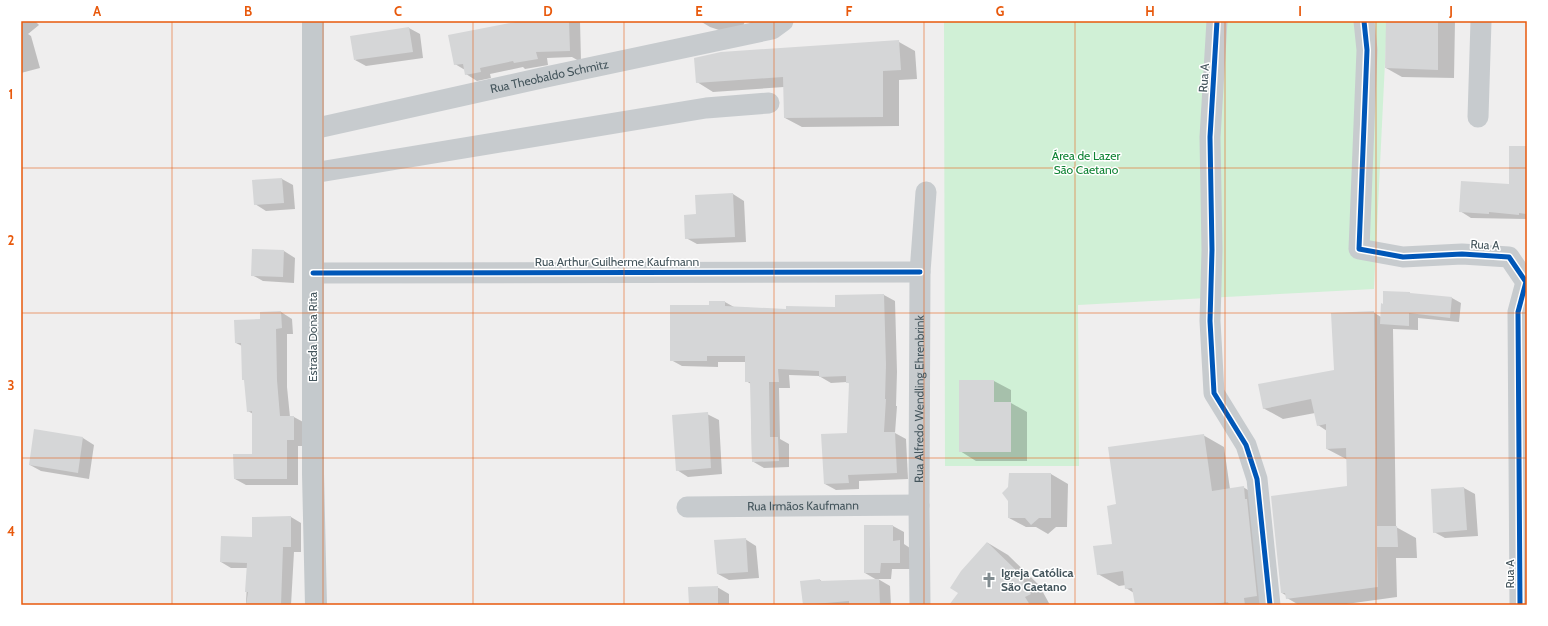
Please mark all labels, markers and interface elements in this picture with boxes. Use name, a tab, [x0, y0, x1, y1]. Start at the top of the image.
text: A	[93, 3, 102, 19]
text: B	[244, 3, 252, 19]
text: C	[394, 3, 402, 19]
text: D	[543, 3, 553, 19]
text: E	[695, 3, 703, 19]
text: F	[846, 3, 853, 19]
text: G	[996, 3, 1005, 19]
text: H	[1145, 3, 1155, 19]
text: I	[1298, 3, 1302, 19]
text: J	[1448, 3, 1453, 19]
street label: Rua Theobaldo Schmitz	[489, 56, 610, 96]
street label: Rua A	[1195, 62, 1212, 93]
text: 1	[9, 86, 13, 102]
park label: Área de Lazer São Caetano	[1052, 148, 1120, 177]
text: 2	[8, 232, 15, 248]
street label: Rua A	[1470, 236, 1501, 253]
street label: Rua Arthur Guilherme Kaufmann	[535, 254, 699, 269]
street label: Estrada Dona Rita	[305, 292, 320, 382]
street label: Rua Alfredo Wendling Ehrenbrink	[911, 314, 927, 483]
text: 3	[7, 377, 15, 393]
street label: Rua Irmãos Kaufmann	[747, 498, 859, 513]
text: 4	[7, 523, 15, 539]
street label: Rua A	[1502, 559, 1517, 589]
place label: Igreja Católica São Caetano	[1001, 565, 1073, 594]
church icon: Igreja Católica São Caetano	[980, 571, 998, 589]

